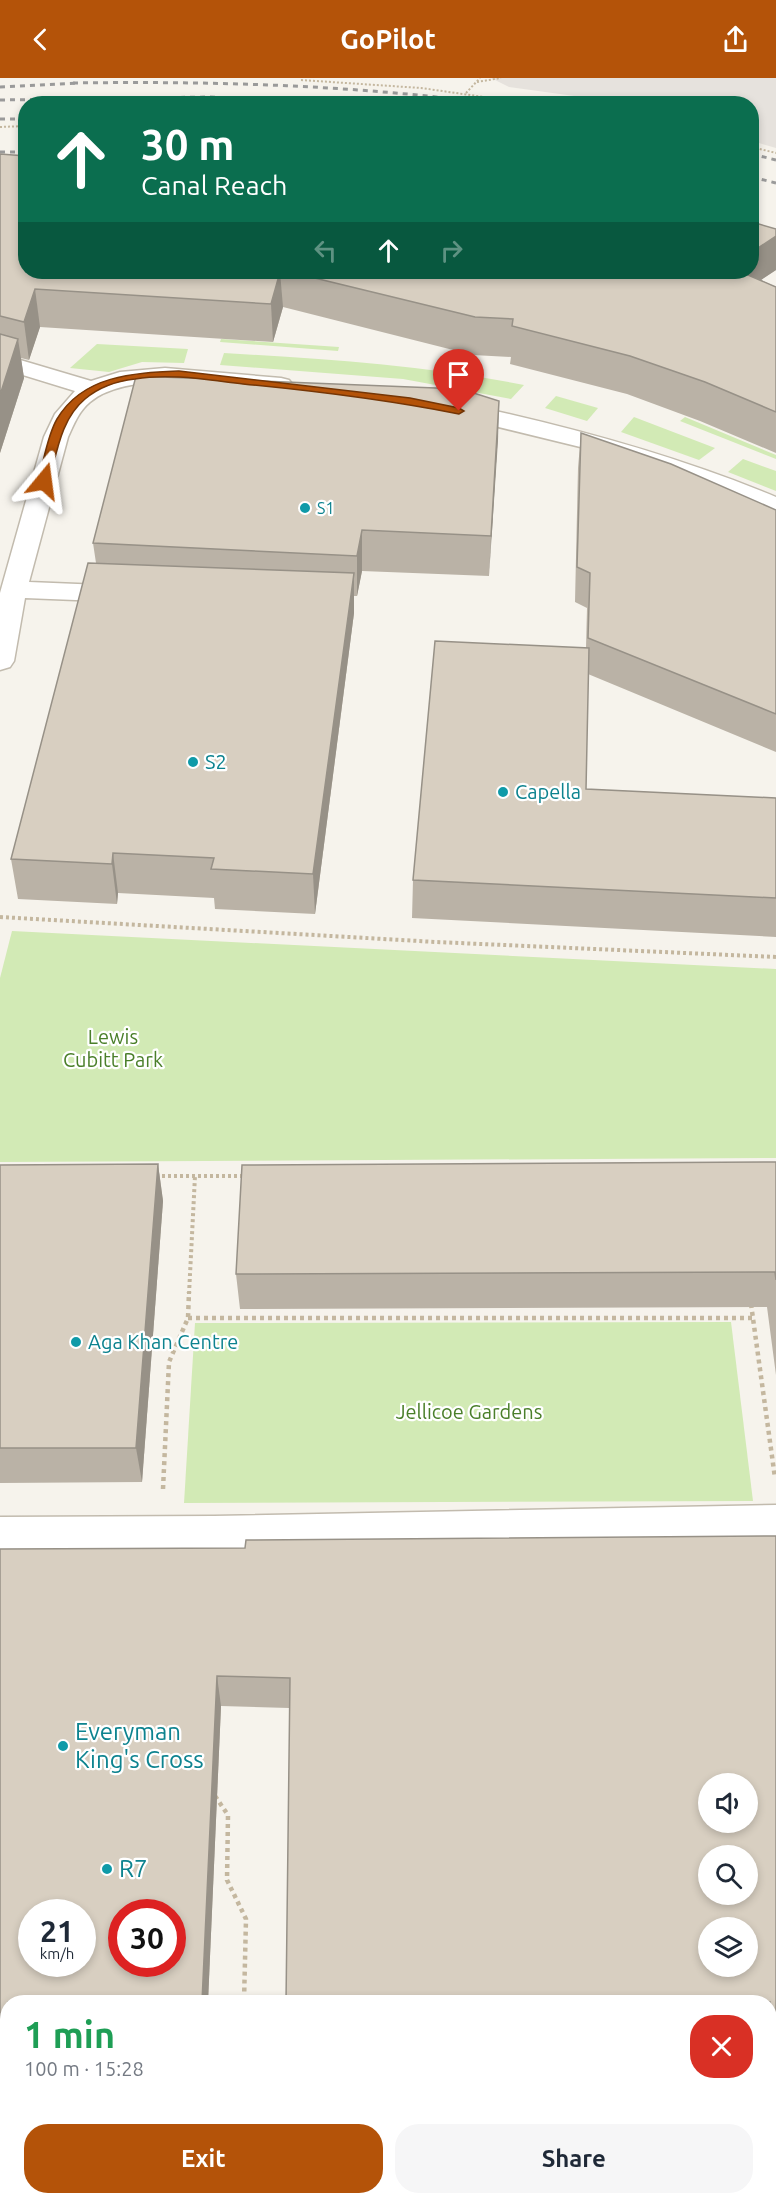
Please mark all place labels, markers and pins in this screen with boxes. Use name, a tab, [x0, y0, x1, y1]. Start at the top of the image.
pin	[433, 349, 484, 411]
place label: S1	[317, 499, 334, 517]
marker: S1	[298, 501, 312, 515]
place label: S2	[205, 750, 227, 773]
marker: S2	[186, 755, 200, 769]
place label: Capella	[515, 780, 581, 803]
marker: Capella	[496, 785, 510, 799]
place label: Aga Khan Centre	[88, 1330, 238, 1353]
marker: Aga Khan Centre	[69, 1335, 83, 1349]
place label: Everyman King's Cross	[75, 1718, 204, 1773]
marker: Everyman King's Cross	[56, 1739, 70, 1753]
place label: R7	[119, 1855, 148, 1882]
marker: R7	[100, 1862, 114, 1876]

